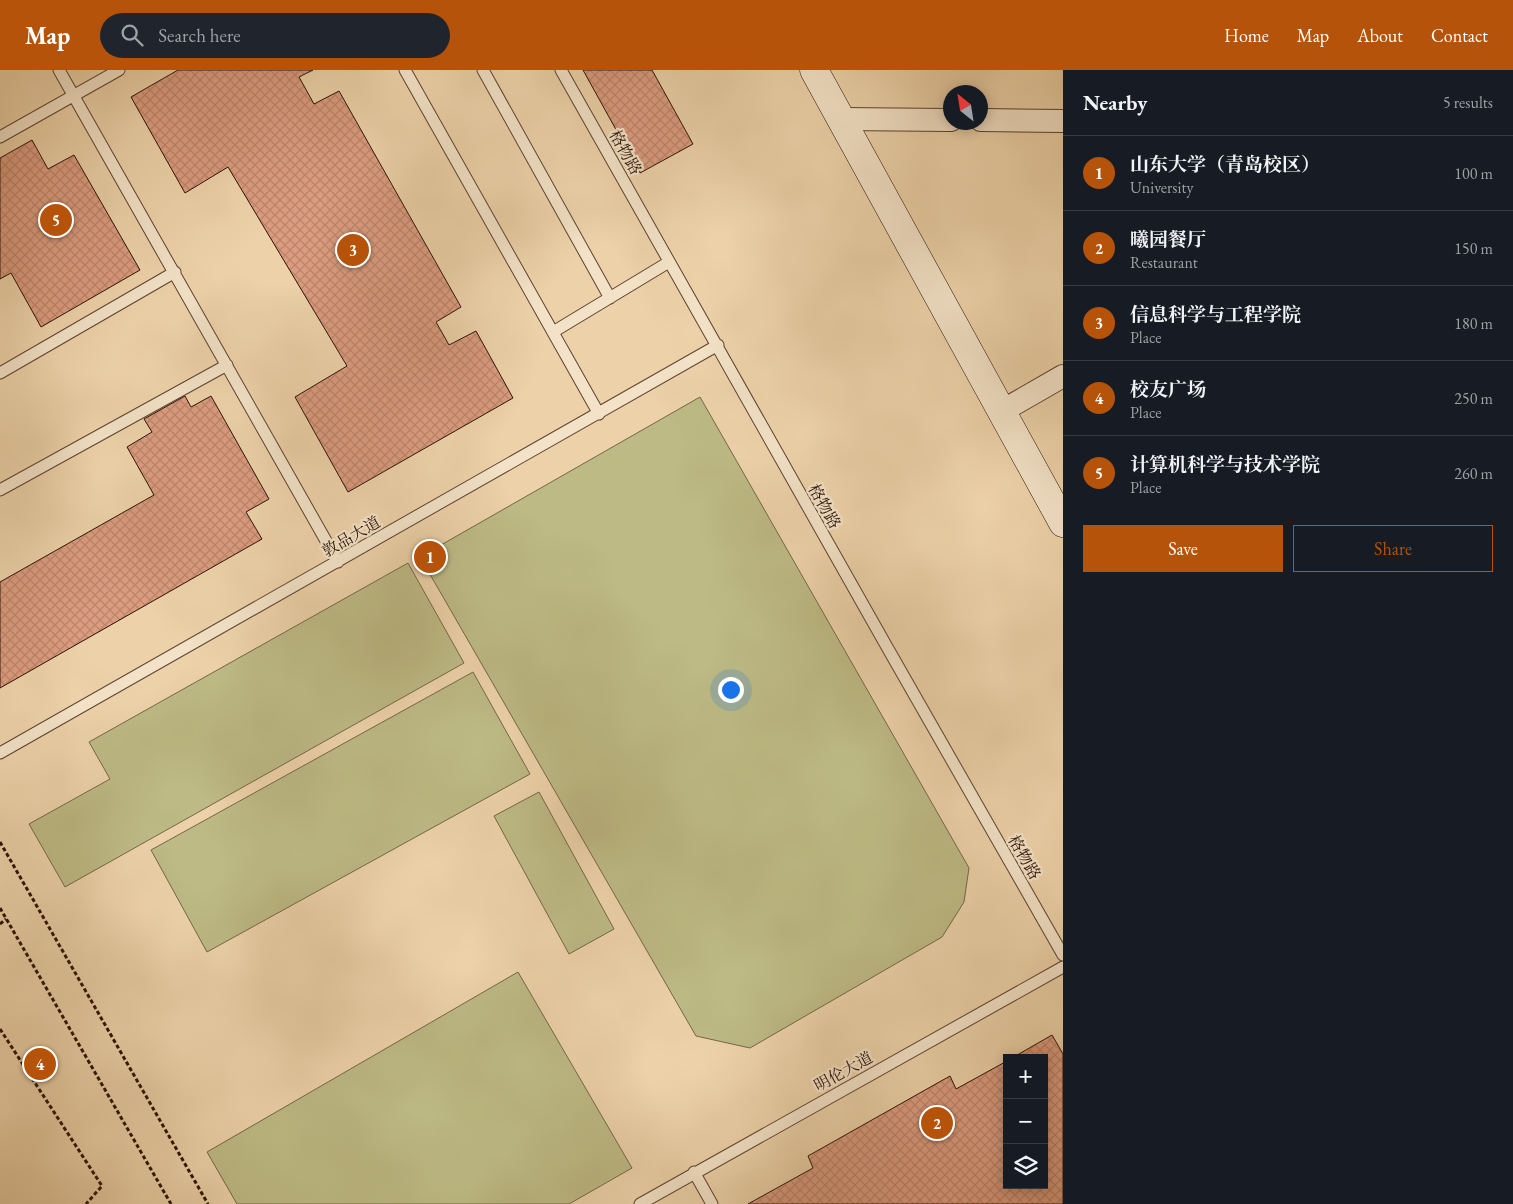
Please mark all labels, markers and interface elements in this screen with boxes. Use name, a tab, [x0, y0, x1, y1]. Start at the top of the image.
search box	[100, 13, 450, 58]
text: Map	[25, 20, 70, 51]
icon: search	[118, 21, 146, 49]
text: Search here	[158, 23, 241, 48]
text: Home	[1224, 24, 1269, 47]
text: Map	[1297, 24, 1329, 47]
text: About	[1357, 24, 1403, 47]
text: Contact	[1431, 24, 1488, 47]
north arrow	[943, 85, 988, 130]
text: Nearby	[1083, 89, 1147, 116]
text: 5 results	[1443, 92, 1493, 113]
street label: 格物路	[605, 126, 646, 178]
text: 山东大学（青岛校区）	[1130, 152, 1320, 177]
text: 1	[1095, 163, 1103, 184]
text: 100 m	[1454, 163, 1493, 184]
text: University	[1130, 177, 1194, 198]
pin: 5	[40, 201, 72, 239]
text: 曦园餐厅	[1130, 227, 1206, 252]
pin: 3	[337, 231, 369, 269]
text: 2	[1095, 238, 1103, 259]
text: 150 m	[1454, 238, 1493, 259]
text: Restaurant	[1130, 252, 1198, 273]
text: 信息科学与工程学院	[1130, 302, 1301, 327]
text: 3	[1095, 313, 1103, 334]
text: 180 m	[1454, 313, 1493, 334]
text: Place	[1130, 327, 1162, 348]
text: 校友广场	[1130, 377, 1206, 402]
text: 4	[1095, 388, 1103, 409]
text: 250 m	[1454, 388, 1493, 409]
text: Place	[1130, 402, 1162, 423]
text: 计算机科学与技术学院	[1130, 452, 1320, 477]
text: 5	[1095, 463, 1103, 484]
text: 260 m	[1454, 463, 1493, 484]
text: Place	[1130, 477, 1162, 498]
street label: 格物路	[804, 480, 845, 532]
street label: 敦品大道	[318, 511, 384, 562]
button: Save	[1083, 525, 1283, 572]
button: Share	[1293, 525, 1493, 572]
pin: 1	[414, 538, 446, 576]
your location	[718, 677, 744, 703]
street label: 格物路	[1003, 831, 1046, 883]
pin: 4	[24, 1045, 56, 1083]
street label: 明伦大道	[810, 1047, 876, 1096]
map controls	[1003, 1054, 1048, 1189]
button: +	[1003, 1054, 1048, 1099]
button: −	[1003, 1099, 1048, 1144]
pin: 2	[921, 1104, 953, 1142]
button: layers	[1003, 1144, 1048, 1189]

